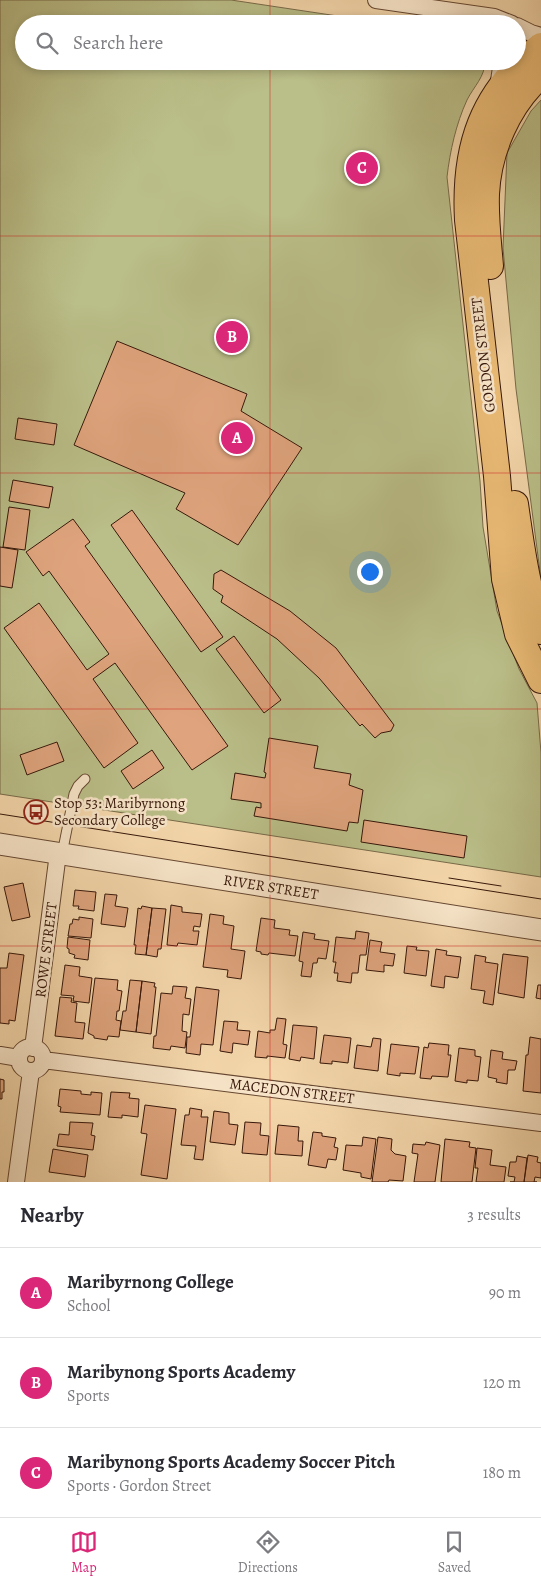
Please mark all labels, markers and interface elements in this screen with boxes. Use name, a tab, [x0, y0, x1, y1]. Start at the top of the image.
search box	[15, 15, 526, 70]
icon: search	[33, 29, 61, 57]
text: Search here	[73, 30, 163, 56]
pin: C	[346, 149, 378, 187]
street label: GORDON STREET	[466, 296, 500, 414]
pin: B	[216, 318, 248, 356]
pin: A	[221, 419, 253, 457]
your location	[357, 559, 383, 585]
place label: Stop 53: Maribyrnong Secondary College	[54, 793, 186, 830]
bus stop icon: Stop 53: Maribyrnong Secondary College	[23, 799, 49, 825]
street label: RIVER STREET	[222, 870, 321, 905]
street label: ROWE STREET	[30, 900, 62, 999]
street label: MACEDON STREET	[229, 1073, 356, 1109]
text: Nearby	[20, 1201, 83, 1229]
text: 3 results	[467, 1204, 521, 1226]
text: Maribyrnong College	[67, 1269, 234, 1295]
text: A	[31, 1282, 41, 1304]
text: 90 m	[489, 1282, 521, 1304]
text: School	[67, 1295, 110, 1317]
text: Maribynong Sports Academy	[67, 1359, 295, 1385]
text: B	[31, 1372, 41, 1394]
text: 120 m	[483, 1372, 521, 1394]
text: Sports	[67, 1385, 110, 1407]
text: Maribynong Sports Academy Soccer Pitch	[67, 1449, 395, 1475]
text: C	[31, 1462, 41, 1484]
text: 180 m	[483, 1462, 521, 1484]
text: Sports · Gordon Street	[67, 1475, 211, 1497]
tab: Map	[70, 1528, 98, 1577]
tab: Directions	[238, 1528, 298, 1577]
tab: Saved	[438, 1528, 471, 1577]

